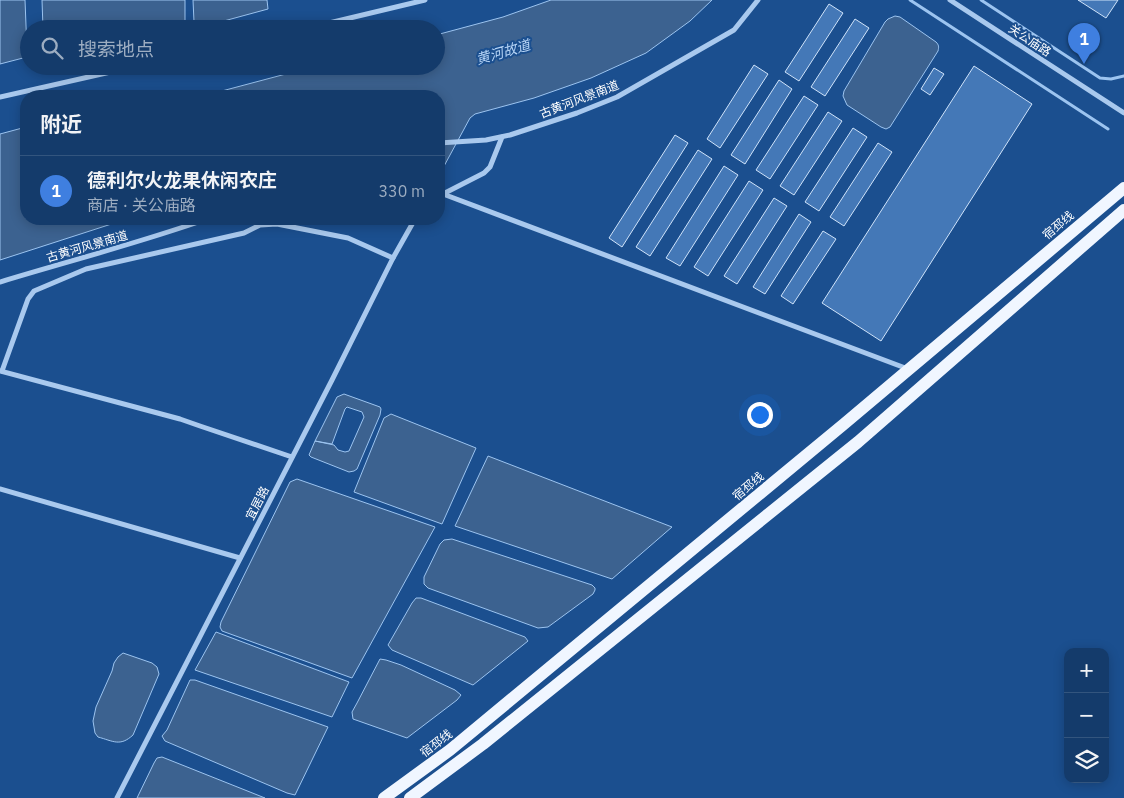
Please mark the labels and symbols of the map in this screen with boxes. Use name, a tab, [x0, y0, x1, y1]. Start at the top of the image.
street label: 关公庙路	[1006, 21, 1054, 59]
pin: 1	[1068, 23, 1100, 64]
water label: 黄河故道	[474, 35, 534, 68]
street label: 古黄河风景南道	[537, 77, 621, 121]
street label: 宿邳线	[1039, 208, 1077, 242]
street label: 古黄河风景南道	[45, 227, 129, 265]
your location	[747, 402, 773, 428]
street label: 宿邳线	[729, 469, 767, 503]
street label: 宜居路	[242, 484, 272, 522]
street label: 宿邳线	[417, 726, 455, 760]

